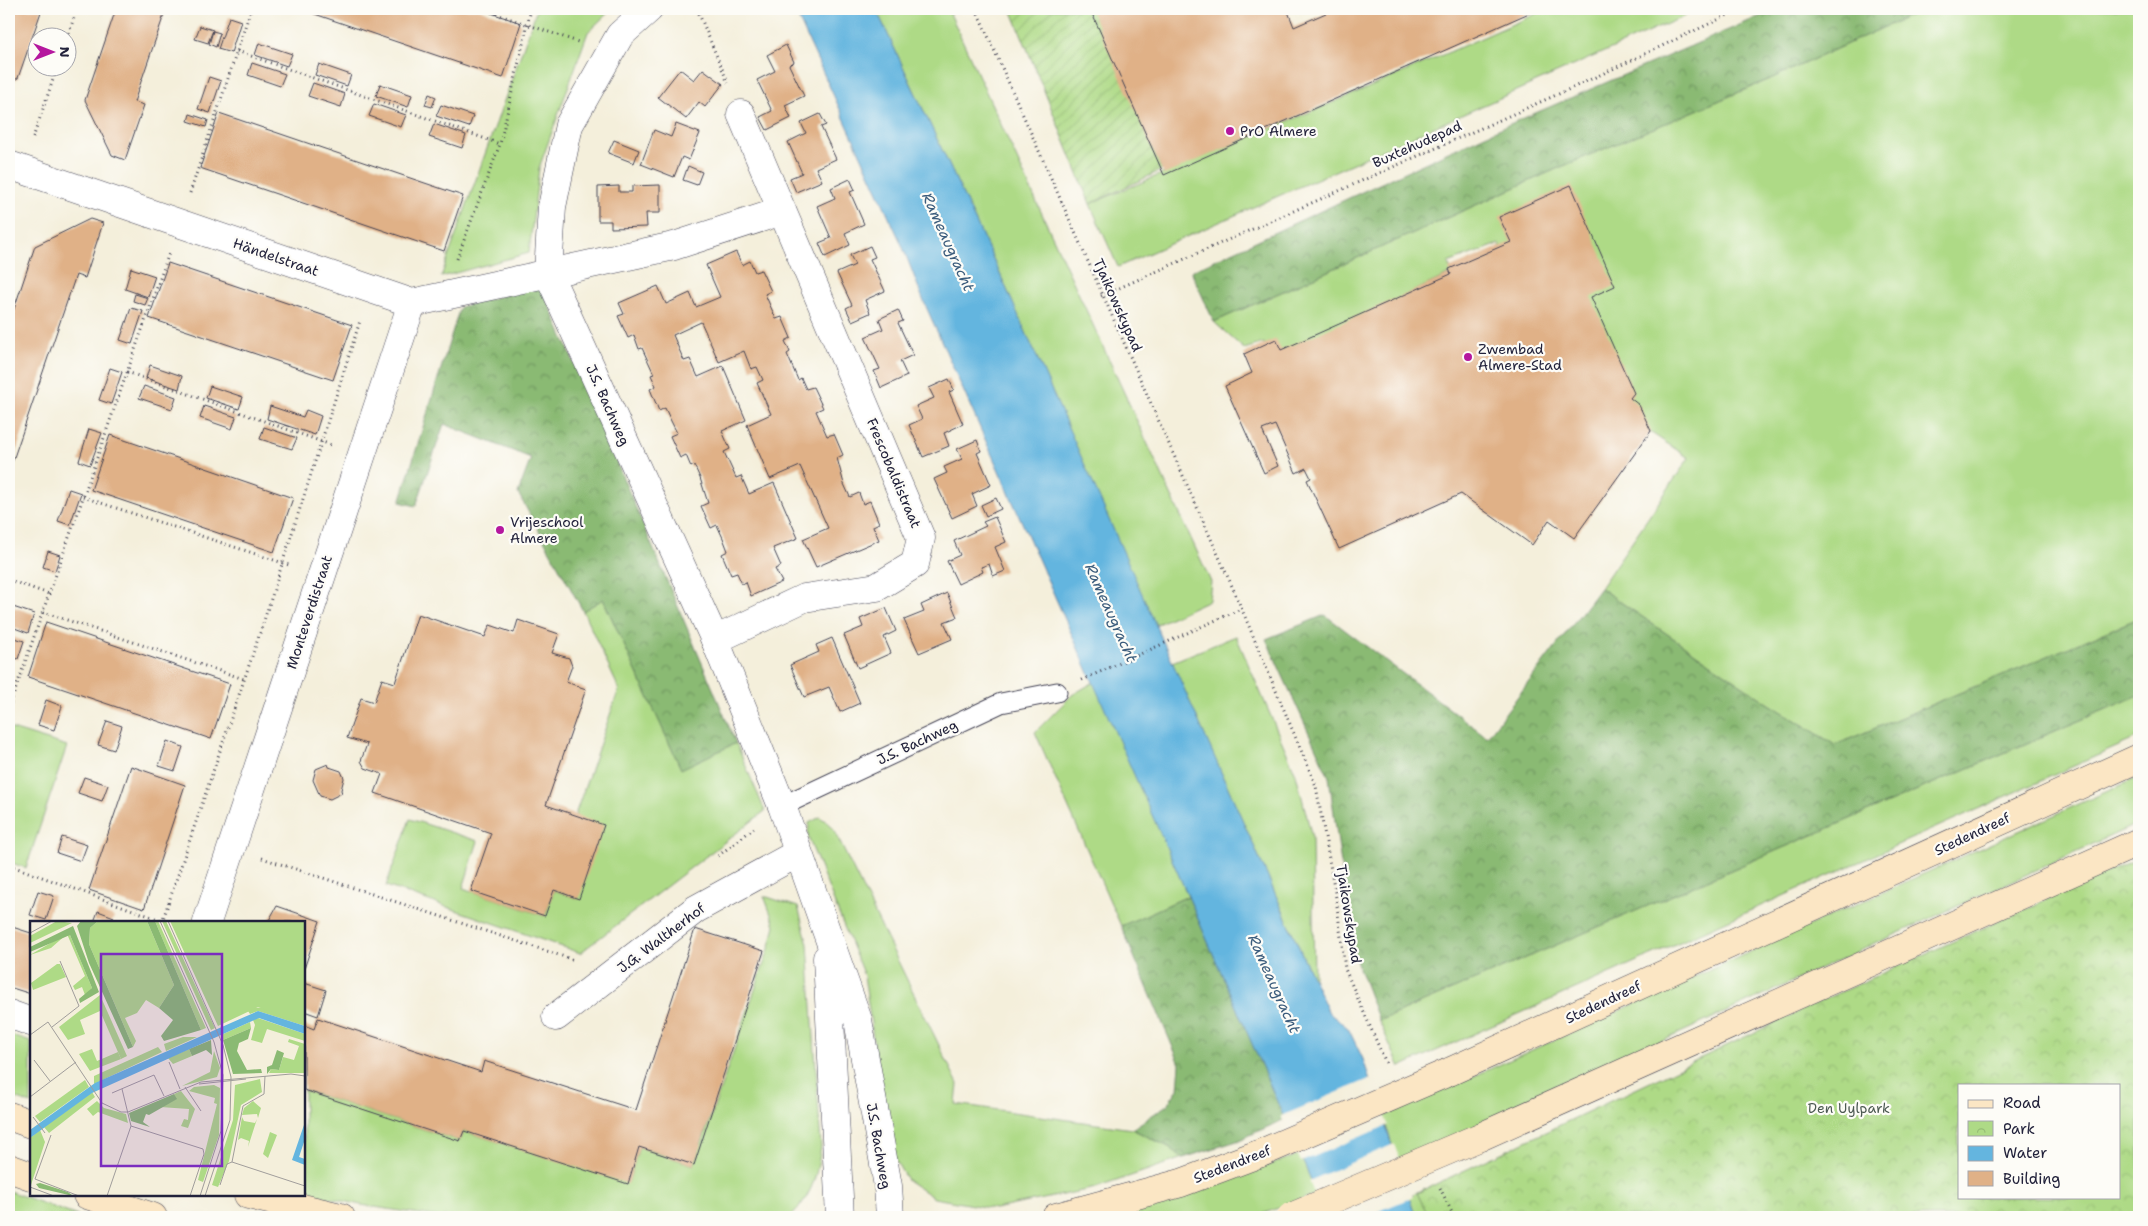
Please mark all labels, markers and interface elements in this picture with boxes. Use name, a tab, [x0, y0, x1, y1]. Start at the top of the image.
north arrow	[28, 28, 78, 78]
text: N	[56, 46, 74, 58]
street label: Buxtehudepad	[1370, 116, 1464, 172]
place label: PrO Almere	[1240, 122, 1317, 140]
marker: PrO Almere	[1224, 125, 1236, 137]
water label: Rameaugracht	[917, 189, 979, 295]
street label: Händelstraat	[231, 234, 321, 280]
street label: Tjaikowskypad	[1089, 256, 1147, 355]
place label: Zwembad Almere-Stad	[1478, 340, 1562, 374]
marker: Zwembad Almere-Stad	[1462, 351, 1474, 363]
street label: J.S. Bachweg	[582, 362, 634, 448]
street label: Frescobaldistraat	[863, 415, 925, 531]
place label: Vrijeschool Almere	[510, 513, 584, 547]
marker: Vrijeschool Almere	[494, 524, 506, 536]
street label: Monteverdistraat	[282, 553, 336, 671]
water label: Rameaugracht	[1080, 560, 1142, 666]
street label: J.S. Bachweg	[874, 715, 960, 769]
street label: Stedendreef	[1931, 808, 2014, 859]
street label: Tjaikowskypad	[1332, 863, 1366, 965]
street label: J.G. Waltherhof	[614, 899, 709, 977]
inset map	[30, 921, 305, 1196]
water label: Rameaugracht	[1243, 931, 1305, 1037]
street label: Stedendreef	[1562, 976, 1645, 1027]
legend	[1958, 1084, 2120, 1198]
text: Road	[2003, 1093, 2041, 1113]
park label: Den Uylpark	[1808, 1099, 1890, 1117]
street label: J.S. Bachweg	[863, 1102, 895, 1190]
text: Park	[2003, 1119, 2035, 1139]
street label: Stedendreef	[1191, 1141, 1274, 1187]
text: Water	[2003, 1143, 2047, 1163]
text: Building	[2003, 1169, 2060, 1189]

